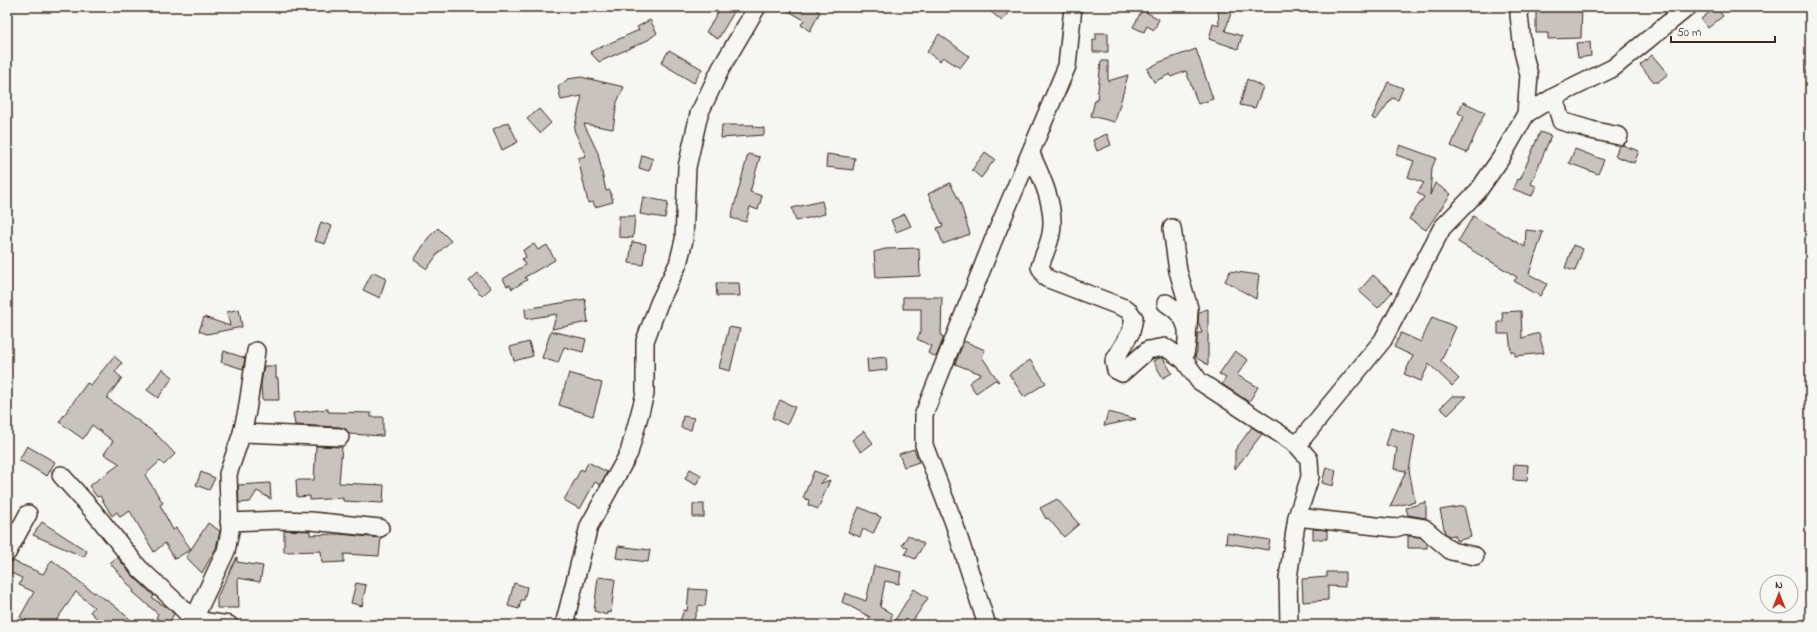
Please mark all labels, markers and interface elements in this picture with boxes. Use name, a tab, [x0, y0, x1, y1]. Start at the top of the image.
scale bar	[1671, 18, 1775, 44]
text: 50 m	[1677, 24, 1701, 42]
north arrow	[1759, 574, 1799, 614]
text: N	[1775, 577, 1783, 593]

